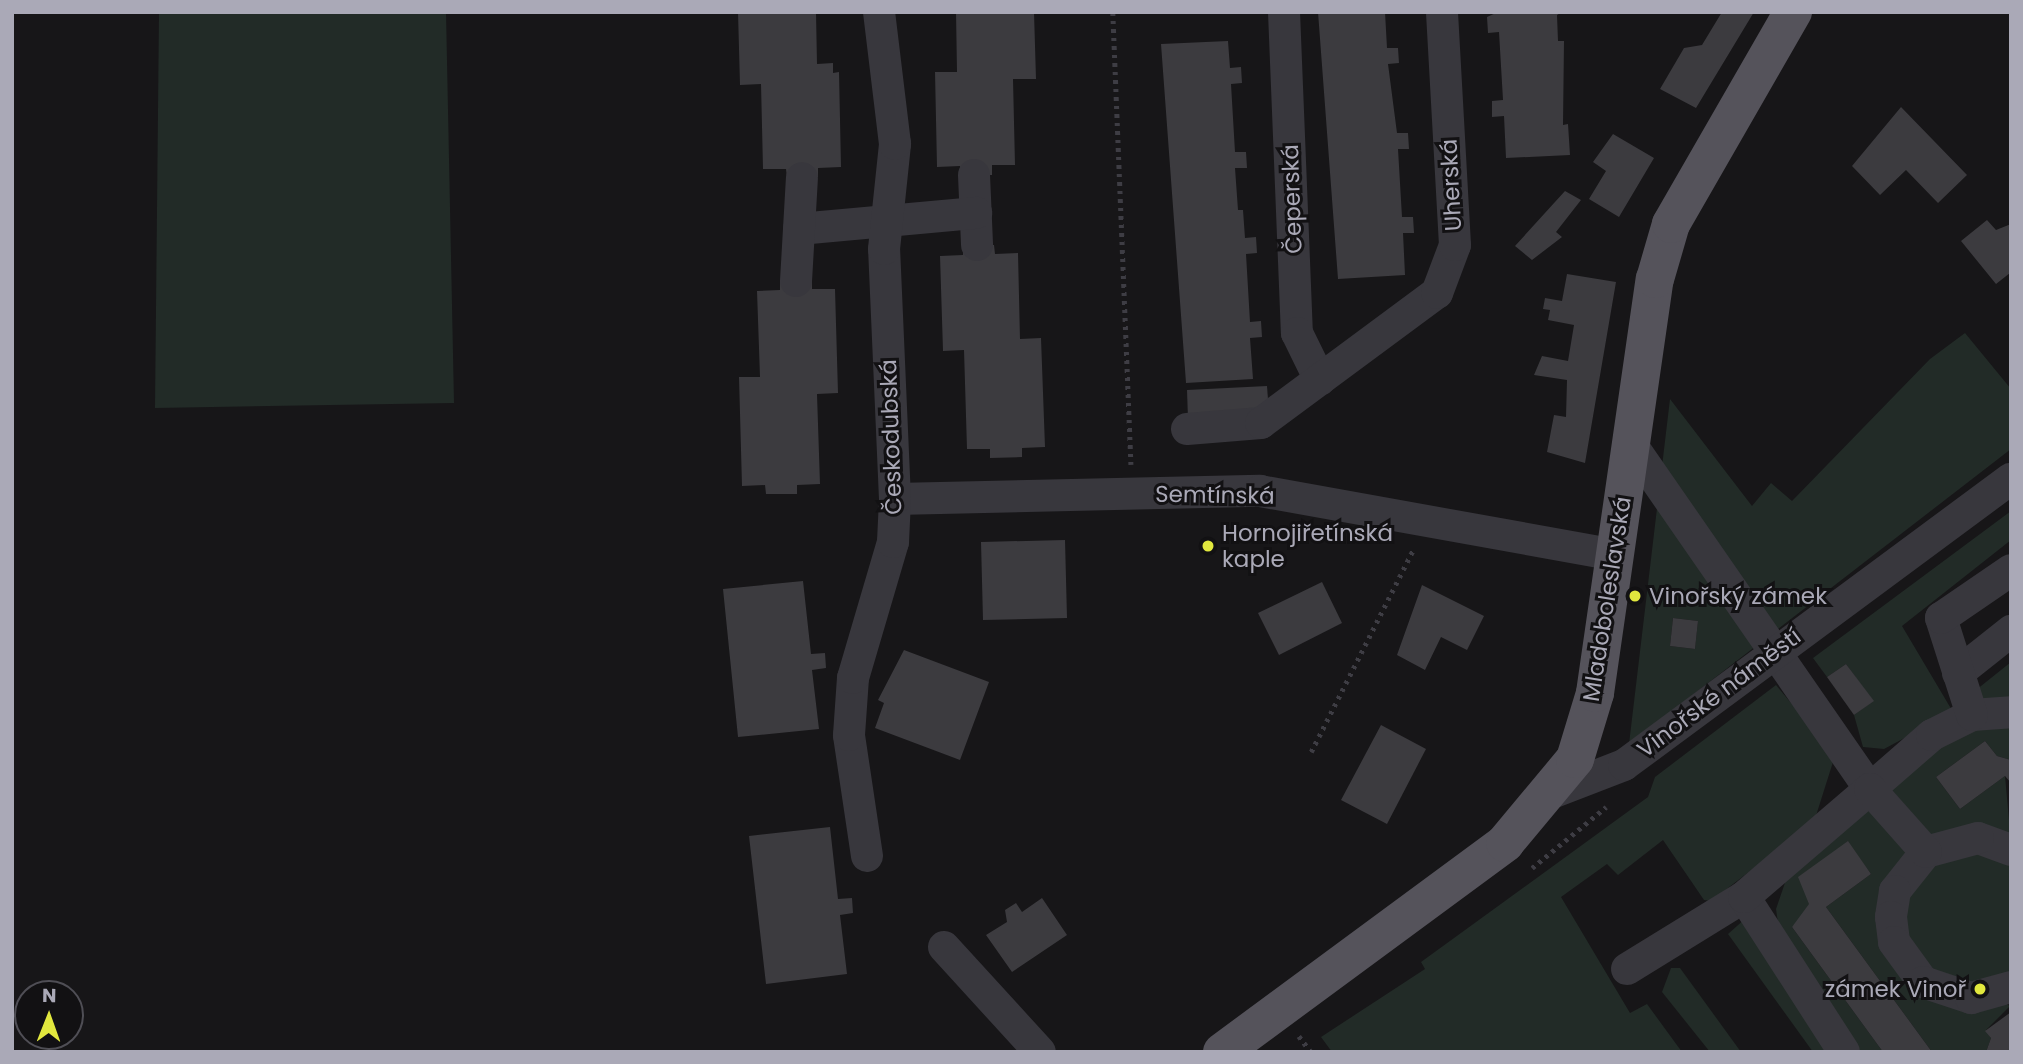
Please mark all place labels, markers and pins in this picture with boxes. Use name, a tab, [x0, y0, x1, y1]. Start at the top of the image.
place label: Hornojiřetínská kaple	[1222, 519, 1393, 573]
marker: Hornojiřetínská kaple	[1200, 538, 1216, 554]
place label: Vinořský zámek	[1649, 582, 1827, 610]
marker: Vinořský zámek	[1627, 588, 1643, 604]
place label: zámek Vinoř	[1825, 975, 1966, 1003]
marker: zámek Vinoř	[1972, 981, 1988, 997]

